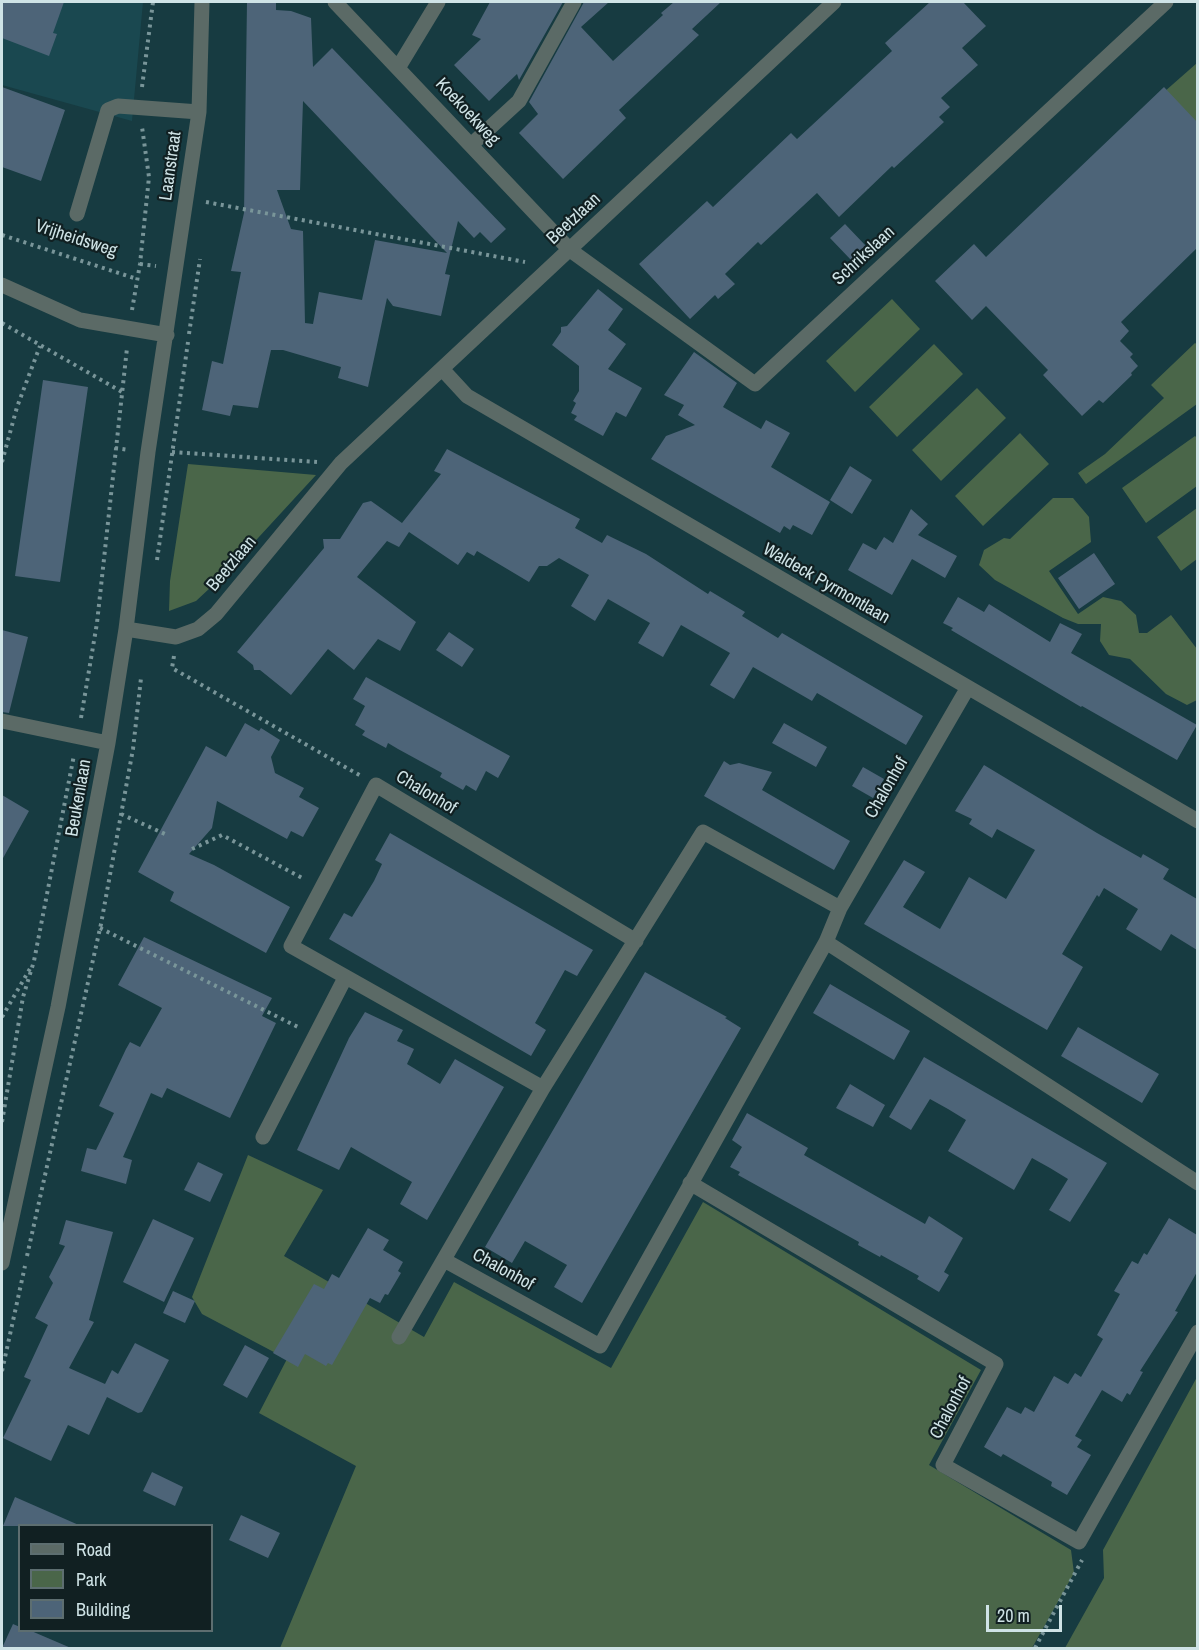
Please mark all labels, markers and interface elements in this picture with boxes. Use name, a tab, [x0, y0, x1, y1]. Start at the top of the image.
street label: Koekoekweg	[430, 74, 504, 150]
street label: Laanstraat	[155, 130, 187, 202]
street label: Beetzlaan	[543, 189, 605, 249]
street label: Vrijheidsweg	[32, 216, 120, 262]
street label: Schrikslaan	[828, 222, 900, 290]
street label: Beetzlaan	[203, 532, 261, 596]
street label: Waldeck Pyrmontlaan	[759, 539, 893, 629]
street label: Chalonhof	[861, 753, 913, 823]
street label: Beukenlaan	[62, 758, 96, 838]
street label: Chalonhof	[392, 766, 460, 820]
street label: Chalonhof	[468, 1244, 538, 1296]
street label: Chalonhof	[926, 1373, 976, 1443]
legend	[18, 1524, 213, 1632]
text: Road	[76, 1537, 111, 1562]
text: Park	[76, 1567, 106, 1592]
scale bar	[989, 1593, 1066, 1631]
text: Building	[76, 1597, 130, 1622]
text: 20 m	[997, 1603, 1030, 1628]

